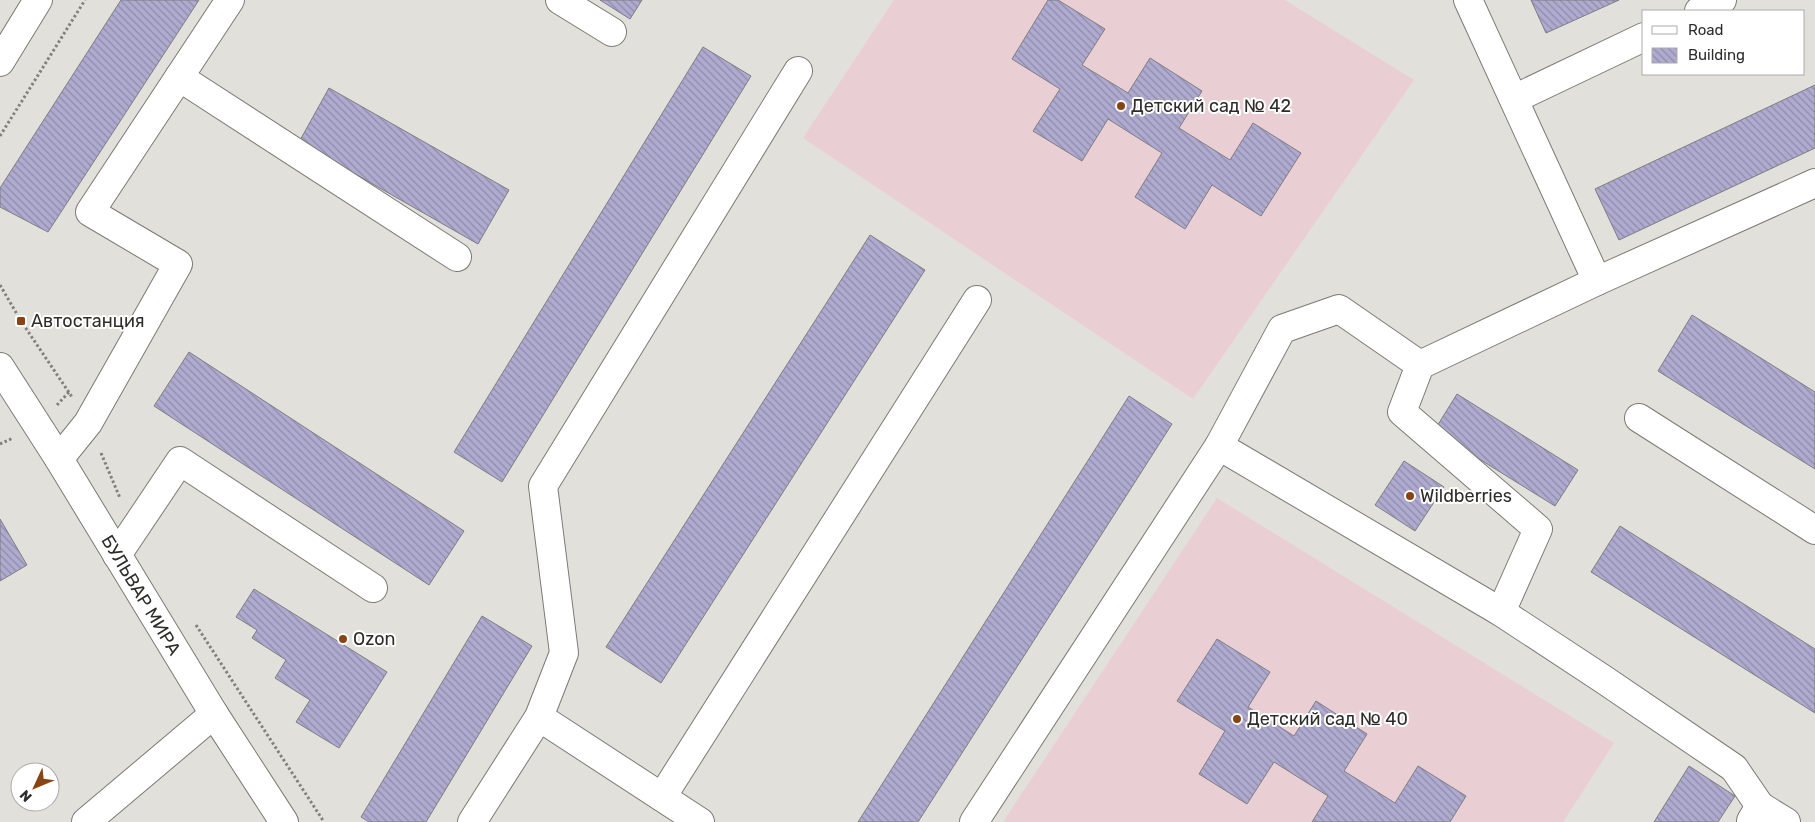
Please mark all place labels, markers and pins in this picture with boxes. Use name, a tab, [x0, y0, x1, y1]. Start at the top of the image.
place label: Детский сад № 42	[1131, 95, 1291, 117]
marker: Детский сад № 42	[1115, 100, 1127, 112]
place label: Автостанция	[31, 310, 145, 332]
marker: Автостанция	[15, 315, 27, 327]
place label: Wildberries	[1420, 485, 1512, 507]
marker: Wildberries	[1404, 490, 1416, 502]
place label: Ozon	[353, 628, 395, 650]
marker: Ozon	[337, 633, 349, 645]
place label: Детский сад № 40	[1247, 708, 1408, 730]
marker: Детский сад № 40	[1231, 713, 1243, 725]

